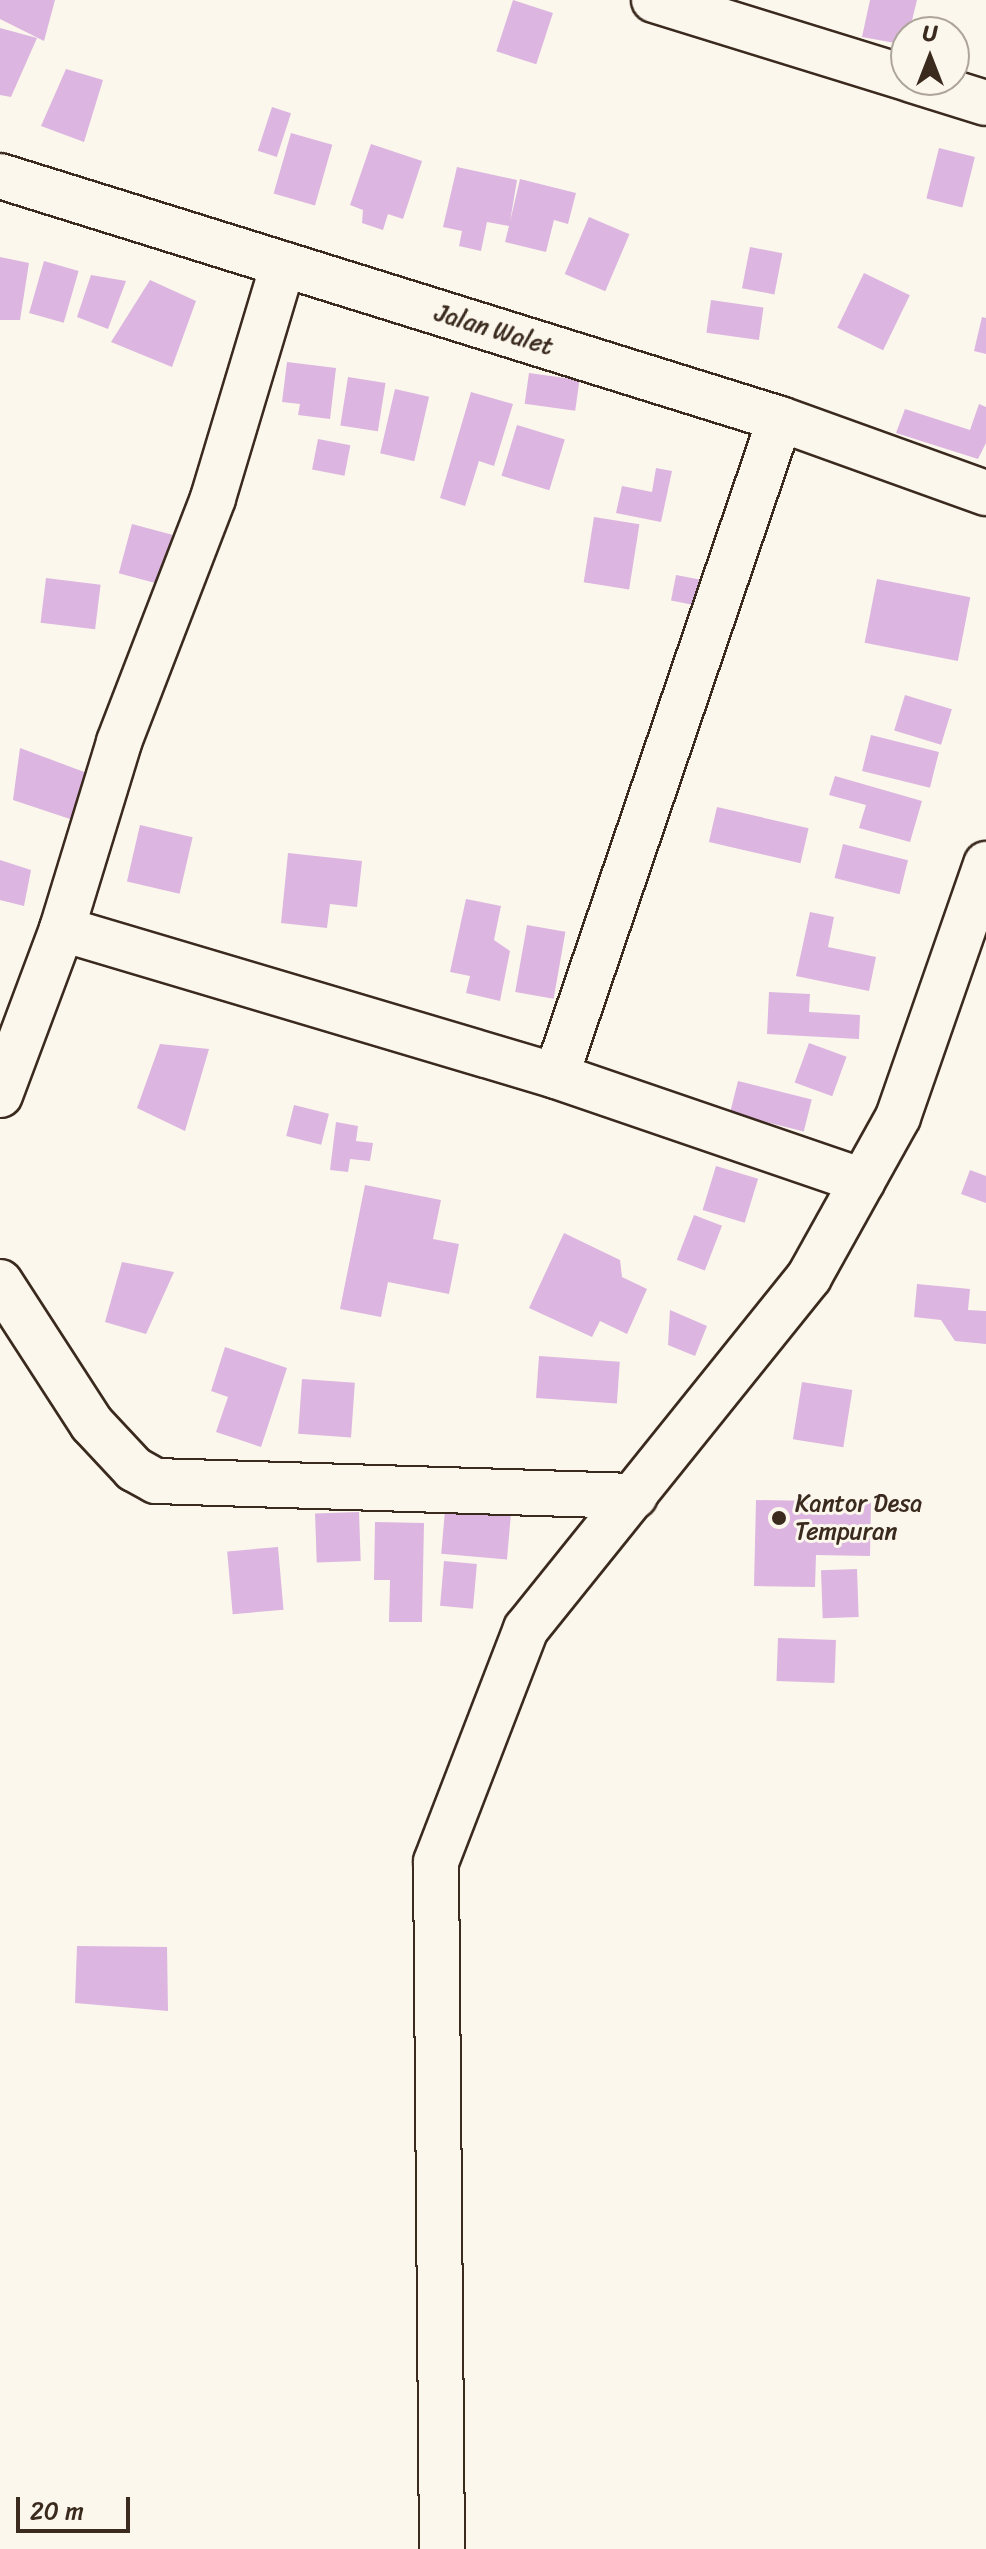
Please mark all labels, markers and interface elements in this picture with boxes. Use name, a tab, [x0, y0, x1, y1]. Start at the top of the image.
text: U	[923, 14, 937, 53]
north arrow	[890, 16, 970, 96]
street label: Jalan Walet	[432, 298, 556, 362]
place label: Kantor Desa Tempuran	[795, 1490, 923, 1546]
marker: Kantor Desa Tempuran	[770, 1509, 788, 1527]
scale bar	[20, 2481, 134, 2531]
text: 20 m	[30, 2490, 84, 2532]

